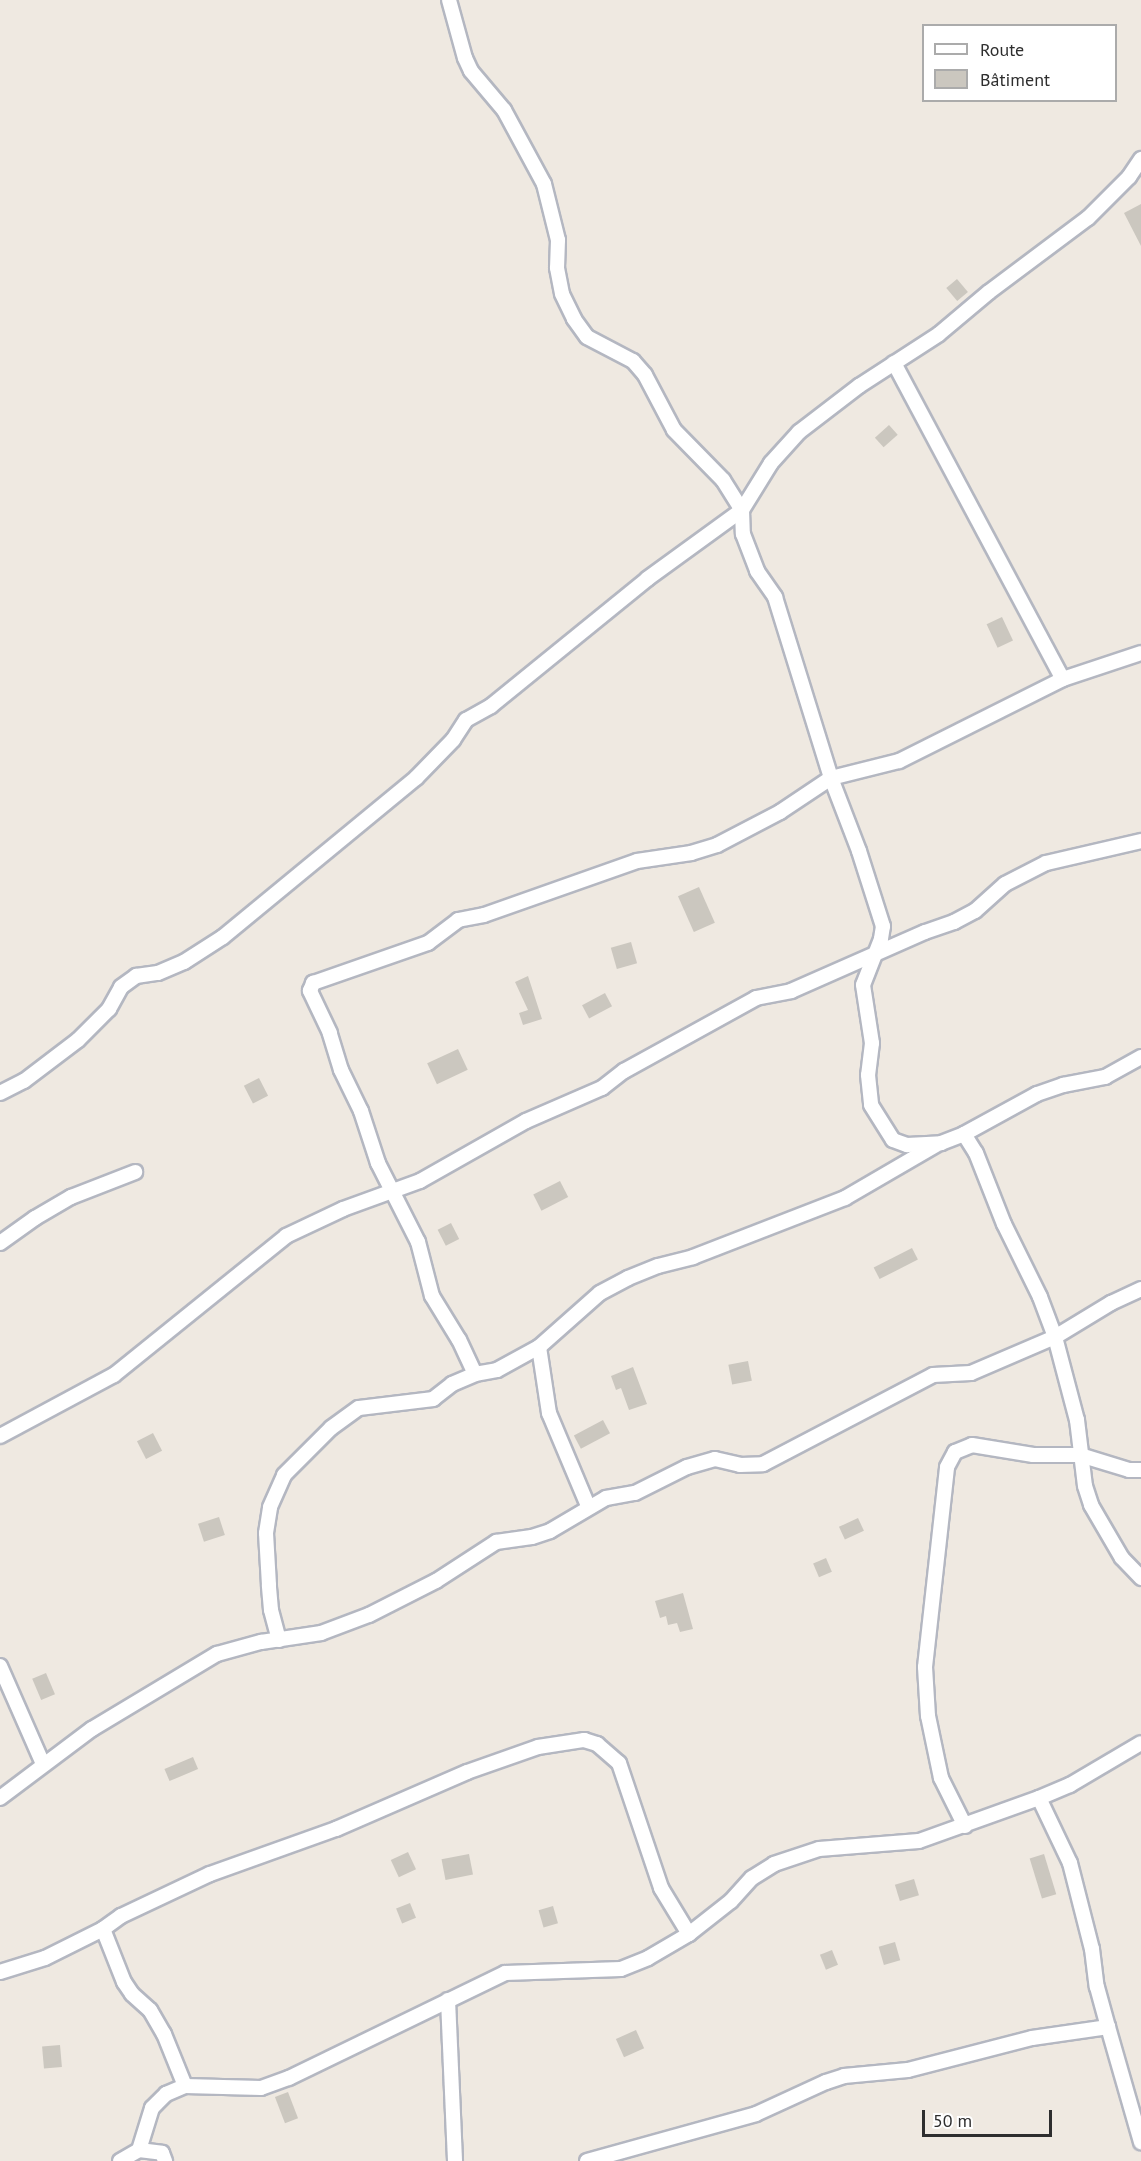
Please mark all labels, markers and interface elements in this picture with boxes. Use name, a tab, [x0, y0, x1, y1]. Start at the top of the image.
legend	[922, 24, 1117, 102]
text: Route	[980, 38, 1024, 61]
text: Bâtiment	[980, 68, 1050, 91]
scale bar	[925, 2098, 1056, 2136]
text: 50 m	[933, 2109, 972, 2132]

